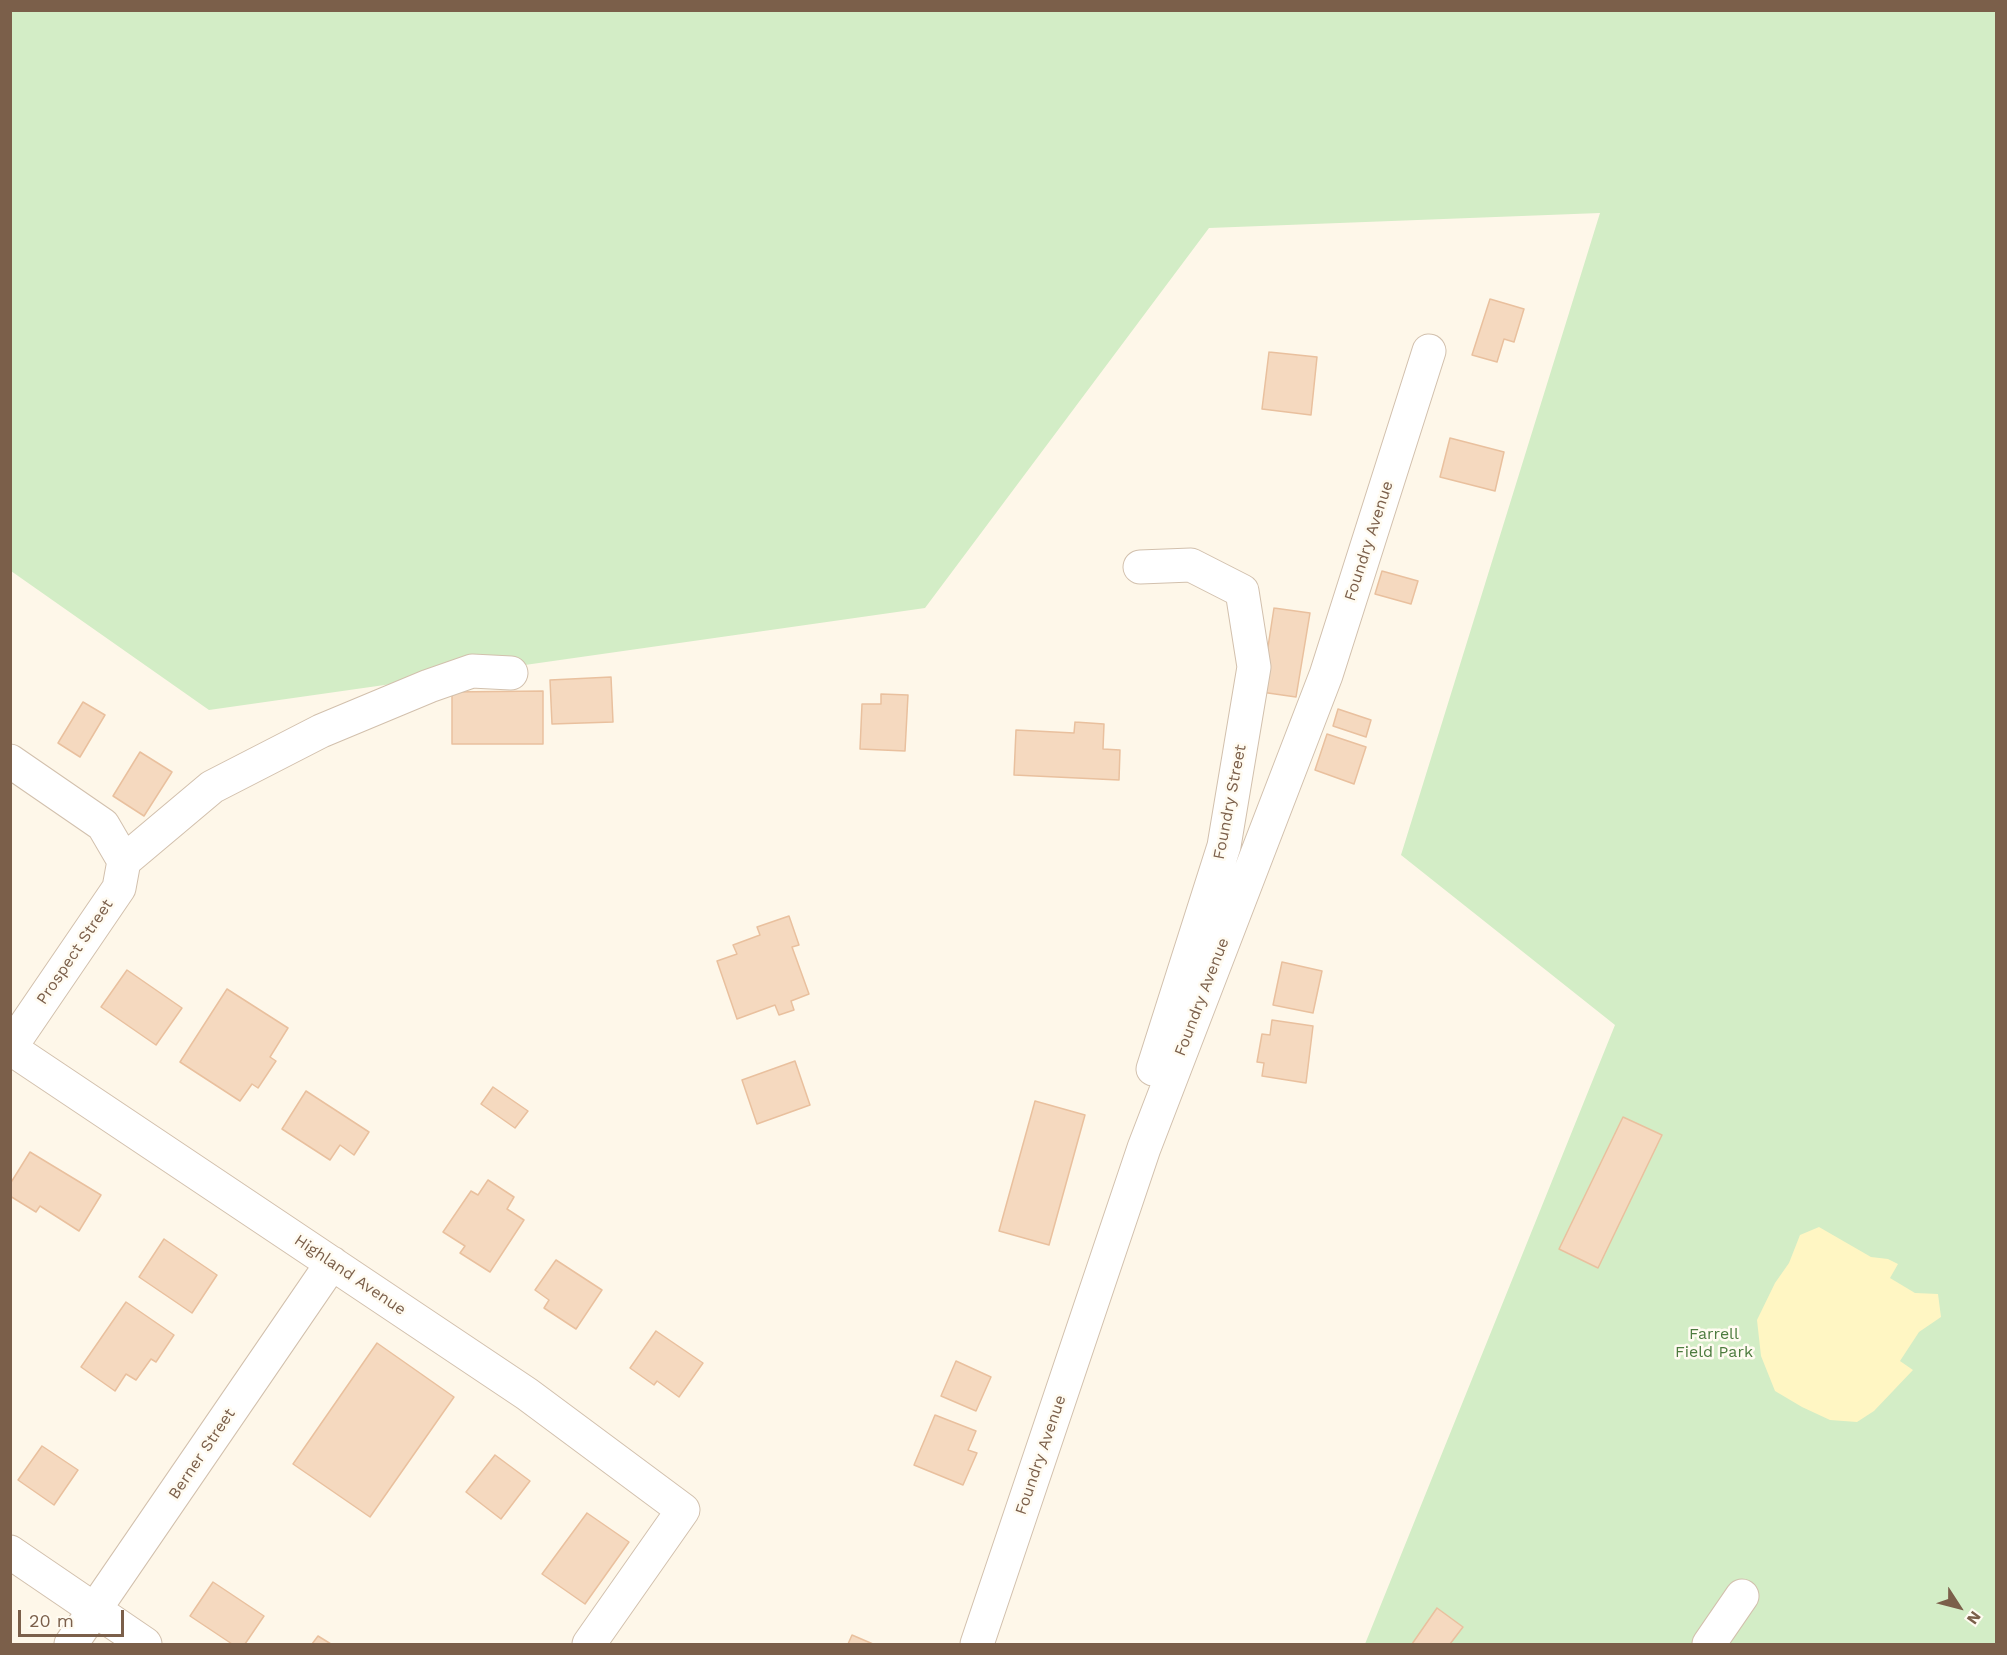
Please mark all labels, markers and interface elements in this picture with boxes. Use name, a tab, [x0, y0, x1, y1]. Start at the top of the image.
street label: Foundry Avenue	[1341, 479, 1397, 603]
street label: Foundry Street	[1209, 743, 1251, 861]
street label: Prospect Street	[33, 896, 117, 1008]
street label: Foundry Avenue	[1171, 935, 1233, 1059]
street label: Highland Avenue	[291, 1231, 409, 1319]
park label: Farrell Field Park	[1675, 1324, 1753, 1362]
street label: Foundry Avenue	[1012, 1393, 1070, 1517]
street label: Berner Street	[165, 1405, 239, 1503]
north arrow	[1929, 1577, 1989, 1637]
scale bar	[21, 1598, 128, 1636]
text: N	[1963, 1607, 1985, 1628]
text: 20 m	[29, 1610, 74, 1631]

